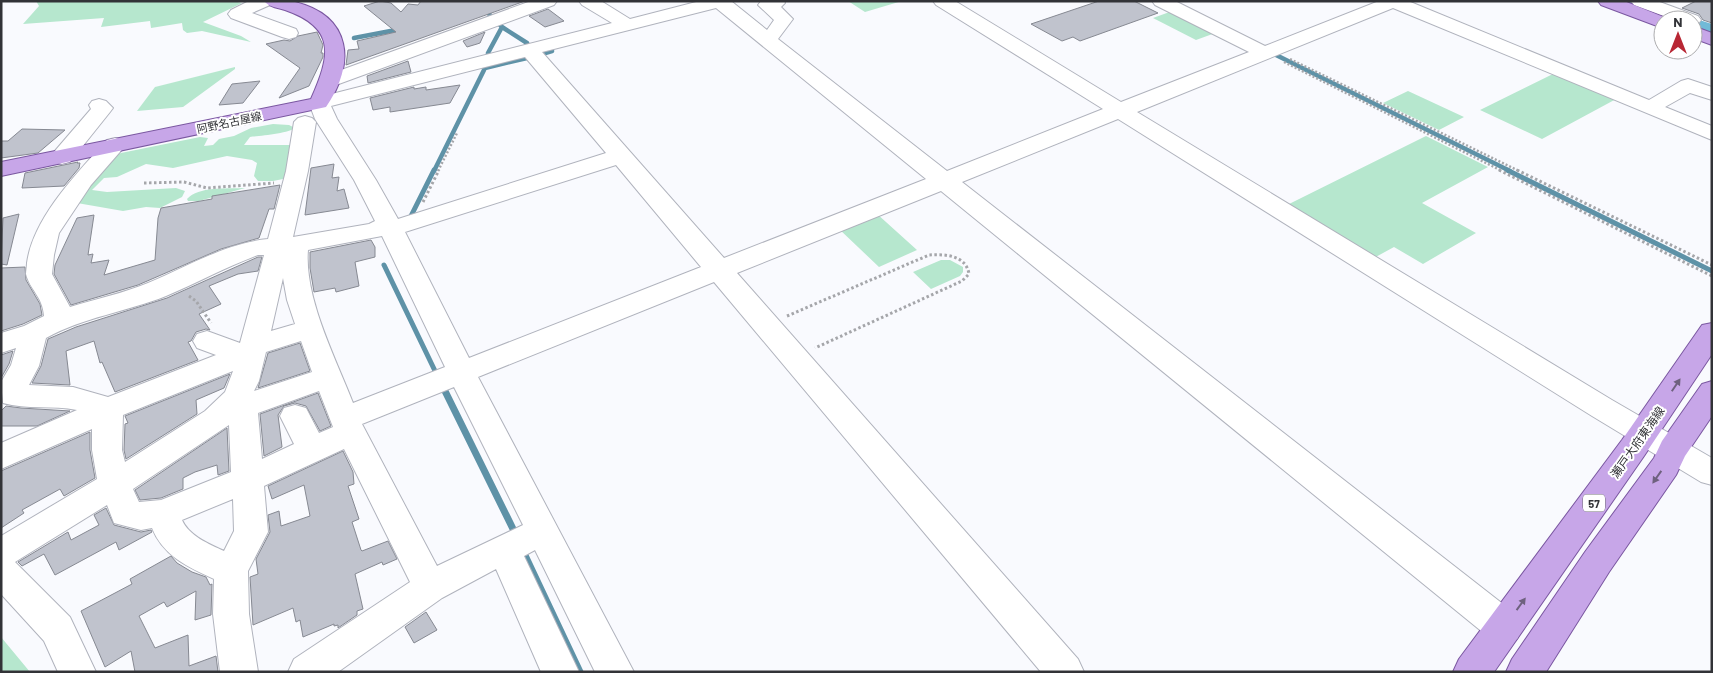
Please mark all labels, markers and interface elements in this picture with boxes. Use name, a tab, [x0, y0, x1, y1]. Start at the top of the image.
north arrow	[1653, 10, 1703, 60]
text: N	[1673, 13, 1683, 30]
street label: 阿野名古屋線	[195, 109, 263, 135]
one-way arrow	[1671, 378, 1680, 392]
street label: 瀬戸大府東海線	[1607, 404, 1667, 480]
one-way arrow	[1652, 470, 1663, 483]
road number: 57	[1583, 494, 1605, 512]
one-way arrow	[1516, 597, 1526, 610]

